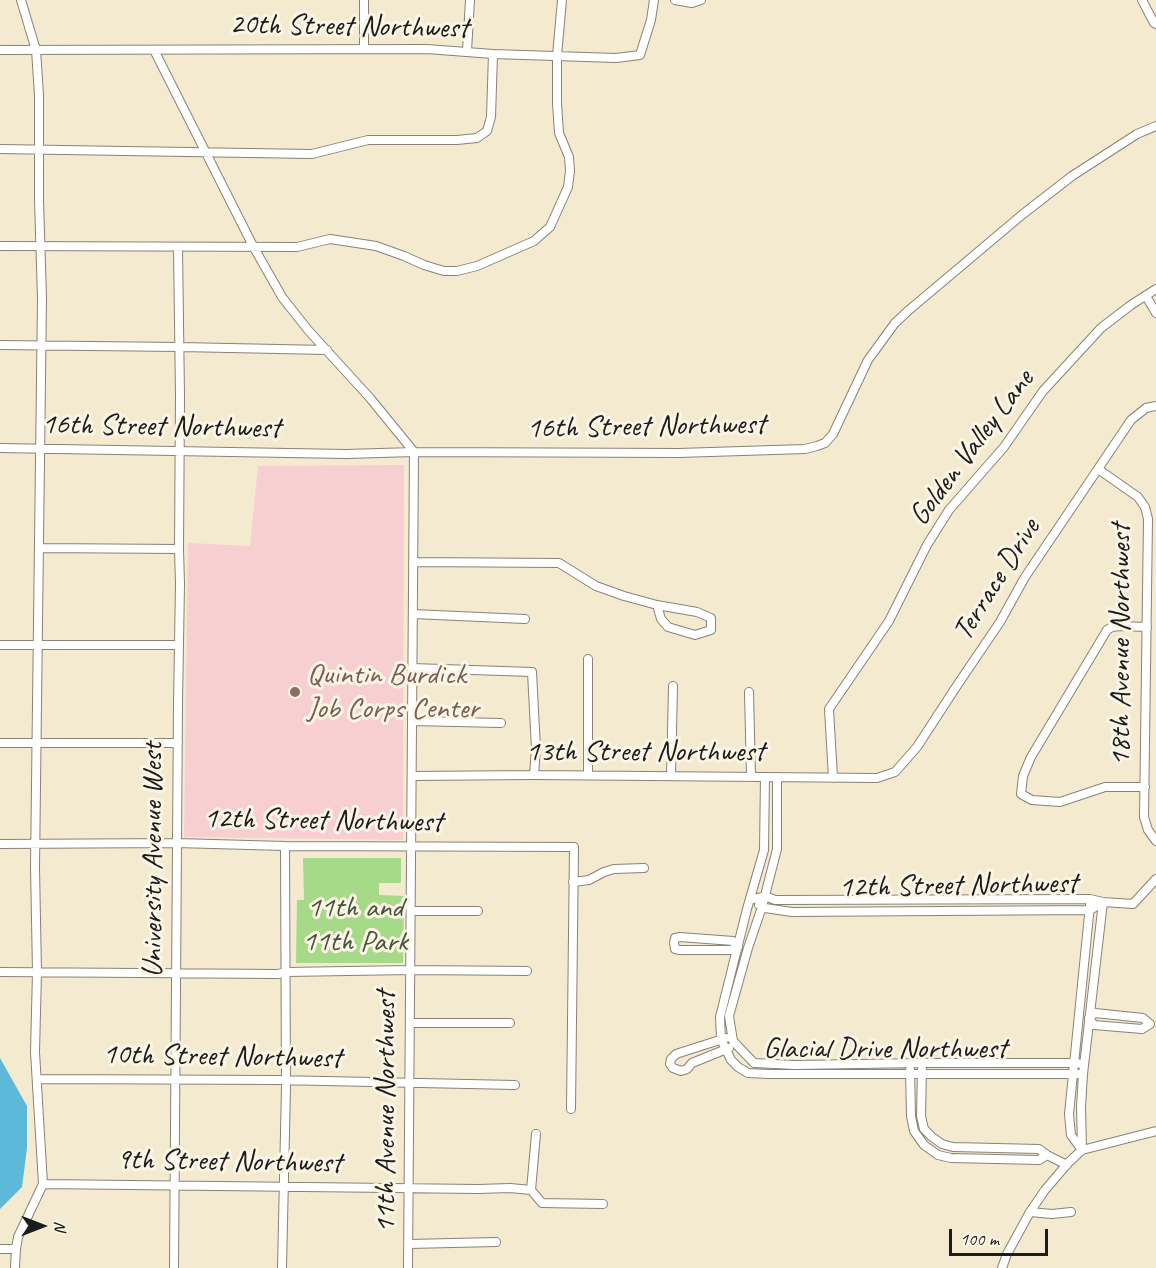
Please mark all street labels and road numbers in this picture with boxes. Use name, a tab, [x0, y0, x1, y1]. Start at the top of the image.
street label: 20th Street Northwest	[229, 7, 469, 47]
street label: Golden Valley Lane	[902, 363, 1042, 533]
street label: 16th Street Northwest	[41, 407, 281, 447]
street label: 16th Street Northwest	[526, 407, 766, 447]
street label: Terrace Drive	[946, 513, 1048, 647]
street label: 18th Avenue Northwest	[1103, 524, 1139, 766]
street label: 13th Street Northwest	[526, 734, 764, 770]
street label: University Avenue West	[135, 742, 171, 978]
street label: 12th Street Northwest	[203, 801, 443, 841]
street label: 12th Street Northwest	[838, 866, 1078, 906]
street label: 11th Avenue Northwest	[368, 991, 404, 1233]
street label: Glacial Drive Northwest	[763, 1031, 1007, 1067]
street label: 10th Street Northwest	[102, 1037, 342, 1077]
street label: 9th Street Northwest	[116, 1142, 342, 1182]

